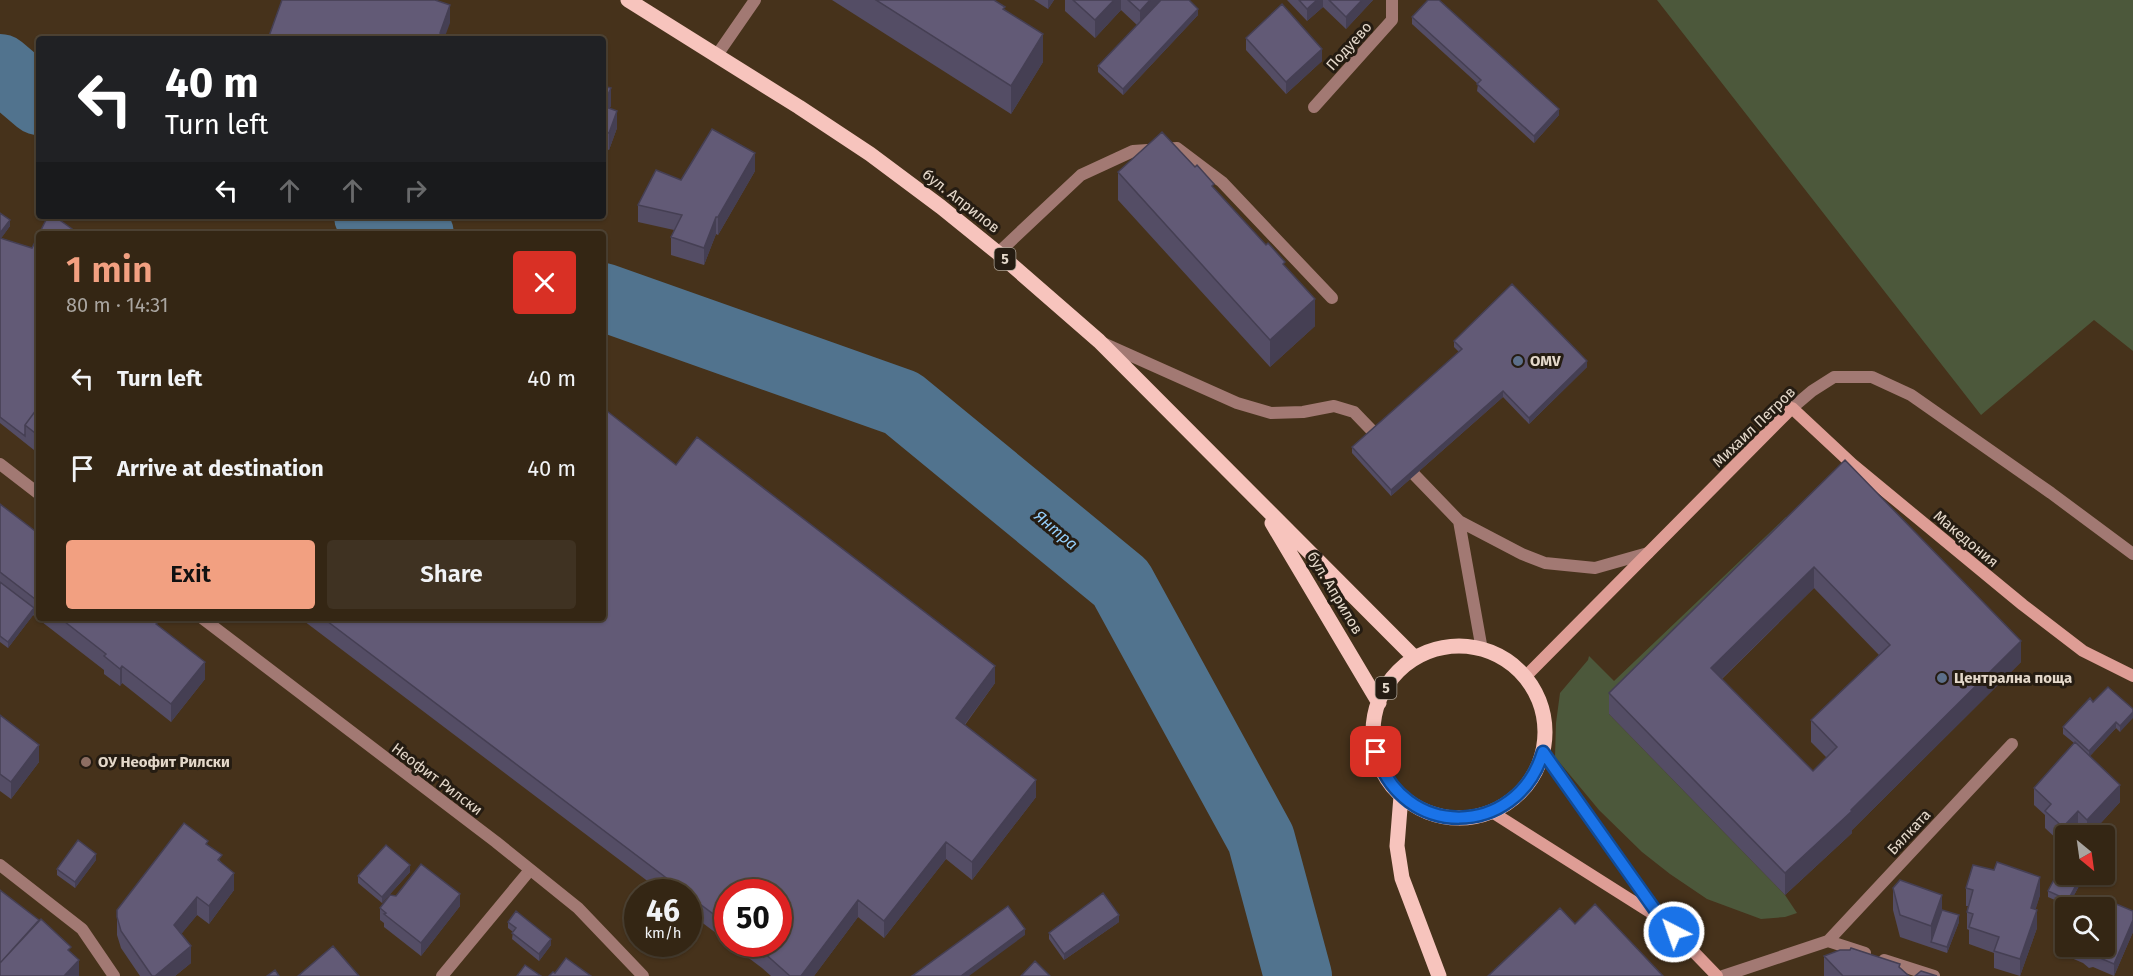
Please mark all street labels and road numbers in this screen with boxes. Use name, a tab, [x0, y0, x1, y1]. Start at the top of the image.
street label: Подуево	[1322, 18, 1376, 74]
street label: бул. Априлов	[919, 165, 1003, 237]
road number: 5	[994, 248, 1016, 270]
street label: Михаил Петров	[1709, 383, 1799, 471]
street label: Македония	[1930, 507, 2002, 571]
street label: бул. Априлов	[1303, 548, 1367, 638]
road number: 5	[1376, 677, 1396, 699]
street label: Неофит Рилски	[388, 739, 486, 819]
street label: Бялката	[1884, 806, 1934, 858]

